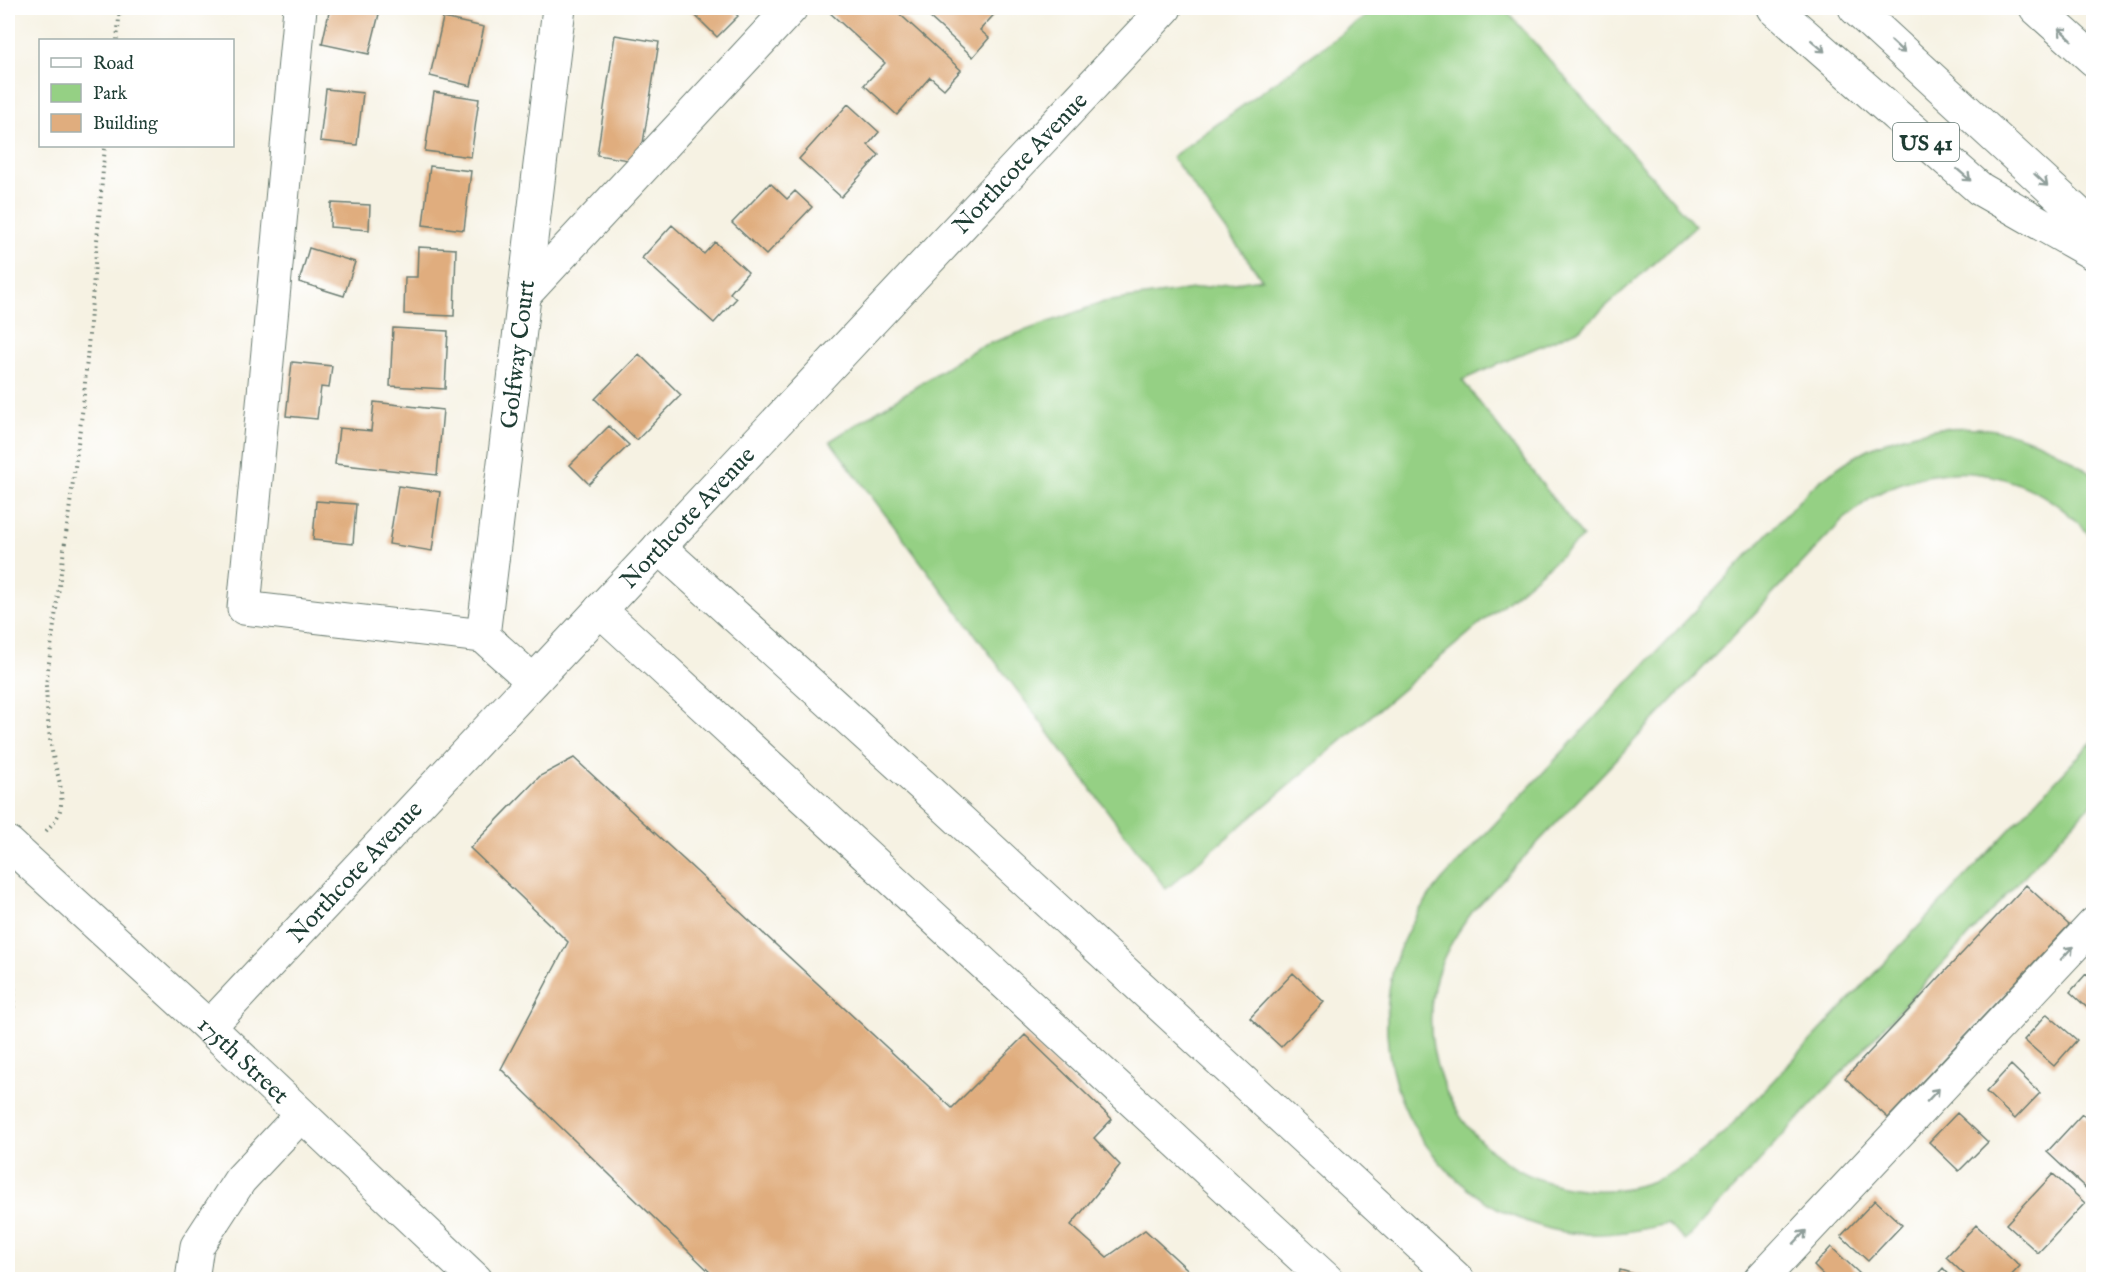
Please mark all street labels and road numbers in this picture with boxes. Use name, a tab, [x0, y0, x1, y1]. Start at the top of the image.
street label: Northcote Avenue	[947, 86, 1095, 241]
road number: US 41	[1893, 123, 1959, 161]
street label: Golfway Court	[494, 278, 543, 431]
street label: Northcote Avenue	[614, 441, 763, 596]
street label: Northcote Avenue	[282, 795, 430, 950]
street label: 175th Street	[190, 1010, 295, 1112]

